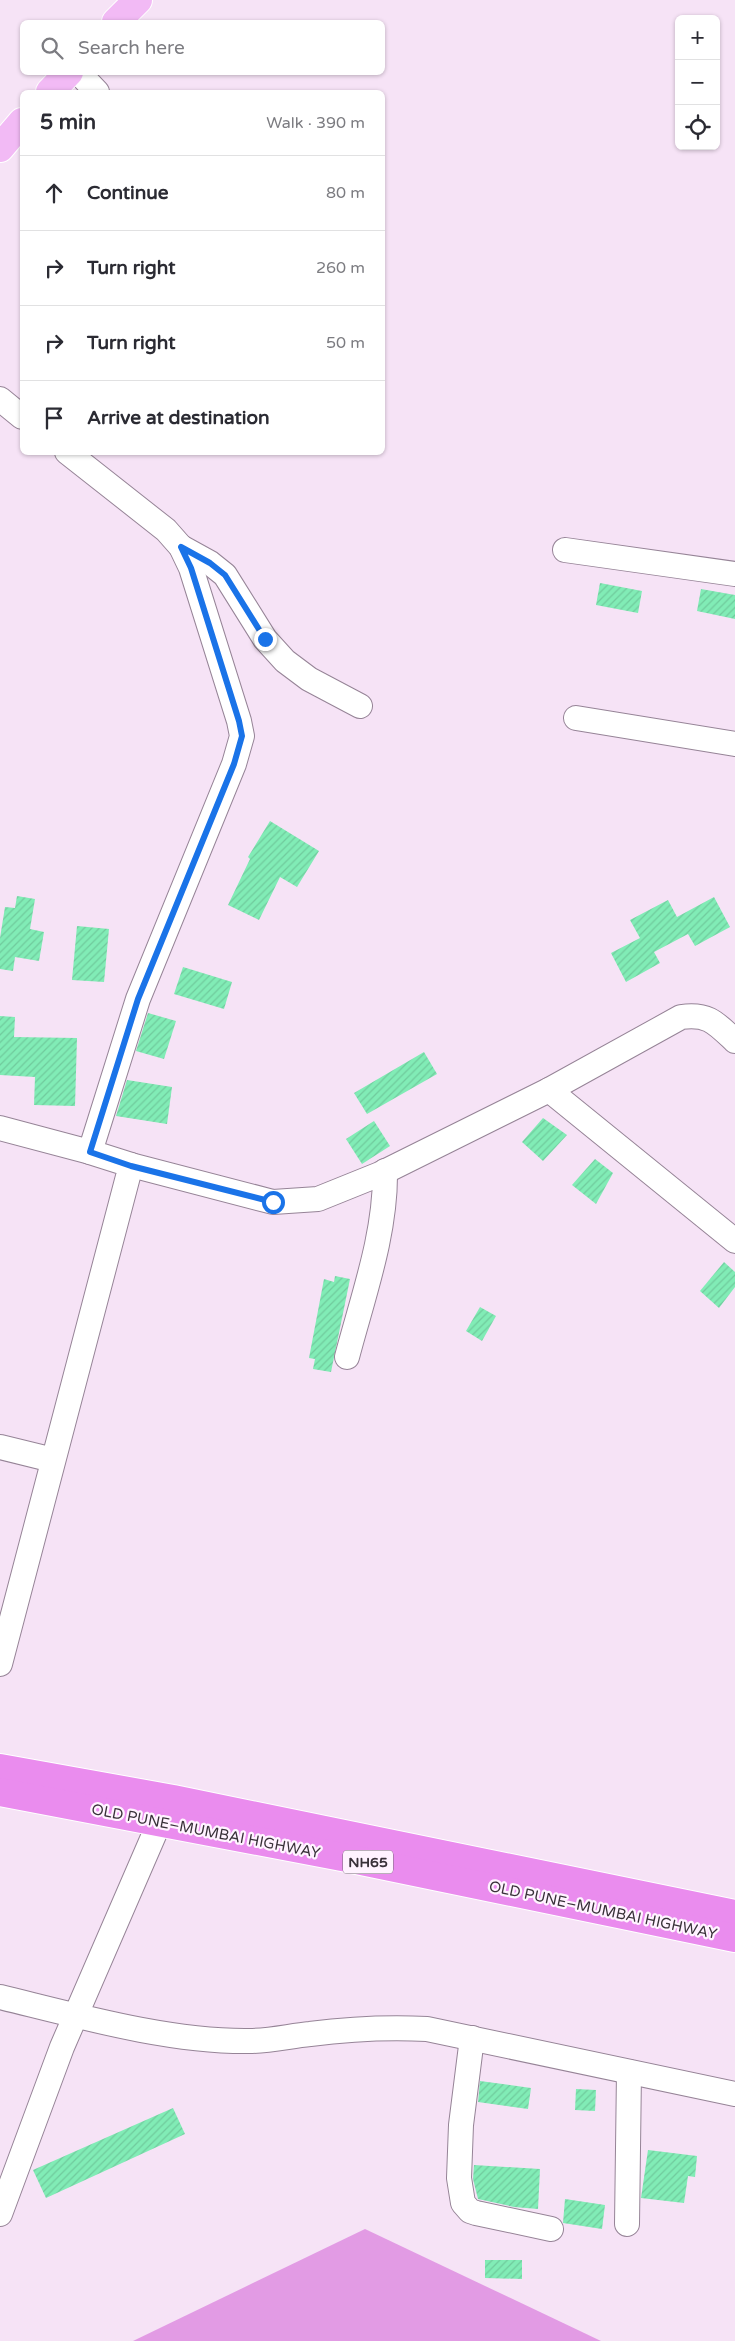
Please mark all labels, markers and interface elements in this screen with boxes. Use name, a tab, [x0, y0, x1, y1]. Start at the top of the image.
map controls	[675, 15, 720, 150]
button: +	[675, 15, 720, 60]
search box	[20, 20, 385, 75]
icon: search	[38, 34, 66, 62]
text: Search here	[78, 37, 185, 59]
button: −	[675, 60, 720, 105]
button: locate	[675, 105, 720, 150]
text: 5 min	[40, 110, 96, 135]
text: Walk · 390 m	[266, 113, 365, 133]
icon: ahead	[40, 179, 68, 207]
text: Continue	[87, 182, 169, 204]
text: 80 m	[326, 183, 365, 203]
icon: right	[40, 254, 68, 282]
text: Turn right	[87, 257, 175, 279]
text: 260 m	[316, 258, 365, 278]
icon: right	[40, 329, 68, 357]
text: Turn right	[87, 332, 175, 354]
text: 50 m	[326, 333, 365, 353]
icon: arrive	[40, 404, 68, 432]
text: Arrive at destination	[87, 407, 270, 429]
route end	[254, 628, 277, 651]
route start	[262, 1191, 285, 1214]
street label: OLD PUNE–MUMBAI HIGHWAY	[90, 1800, 322, 1862]
road number: NH65	[343, 1850, 393, 1874]
street label: OLD PUNE–MUMBAI HIGHWAY	[487, 1877, 719, 1943]

